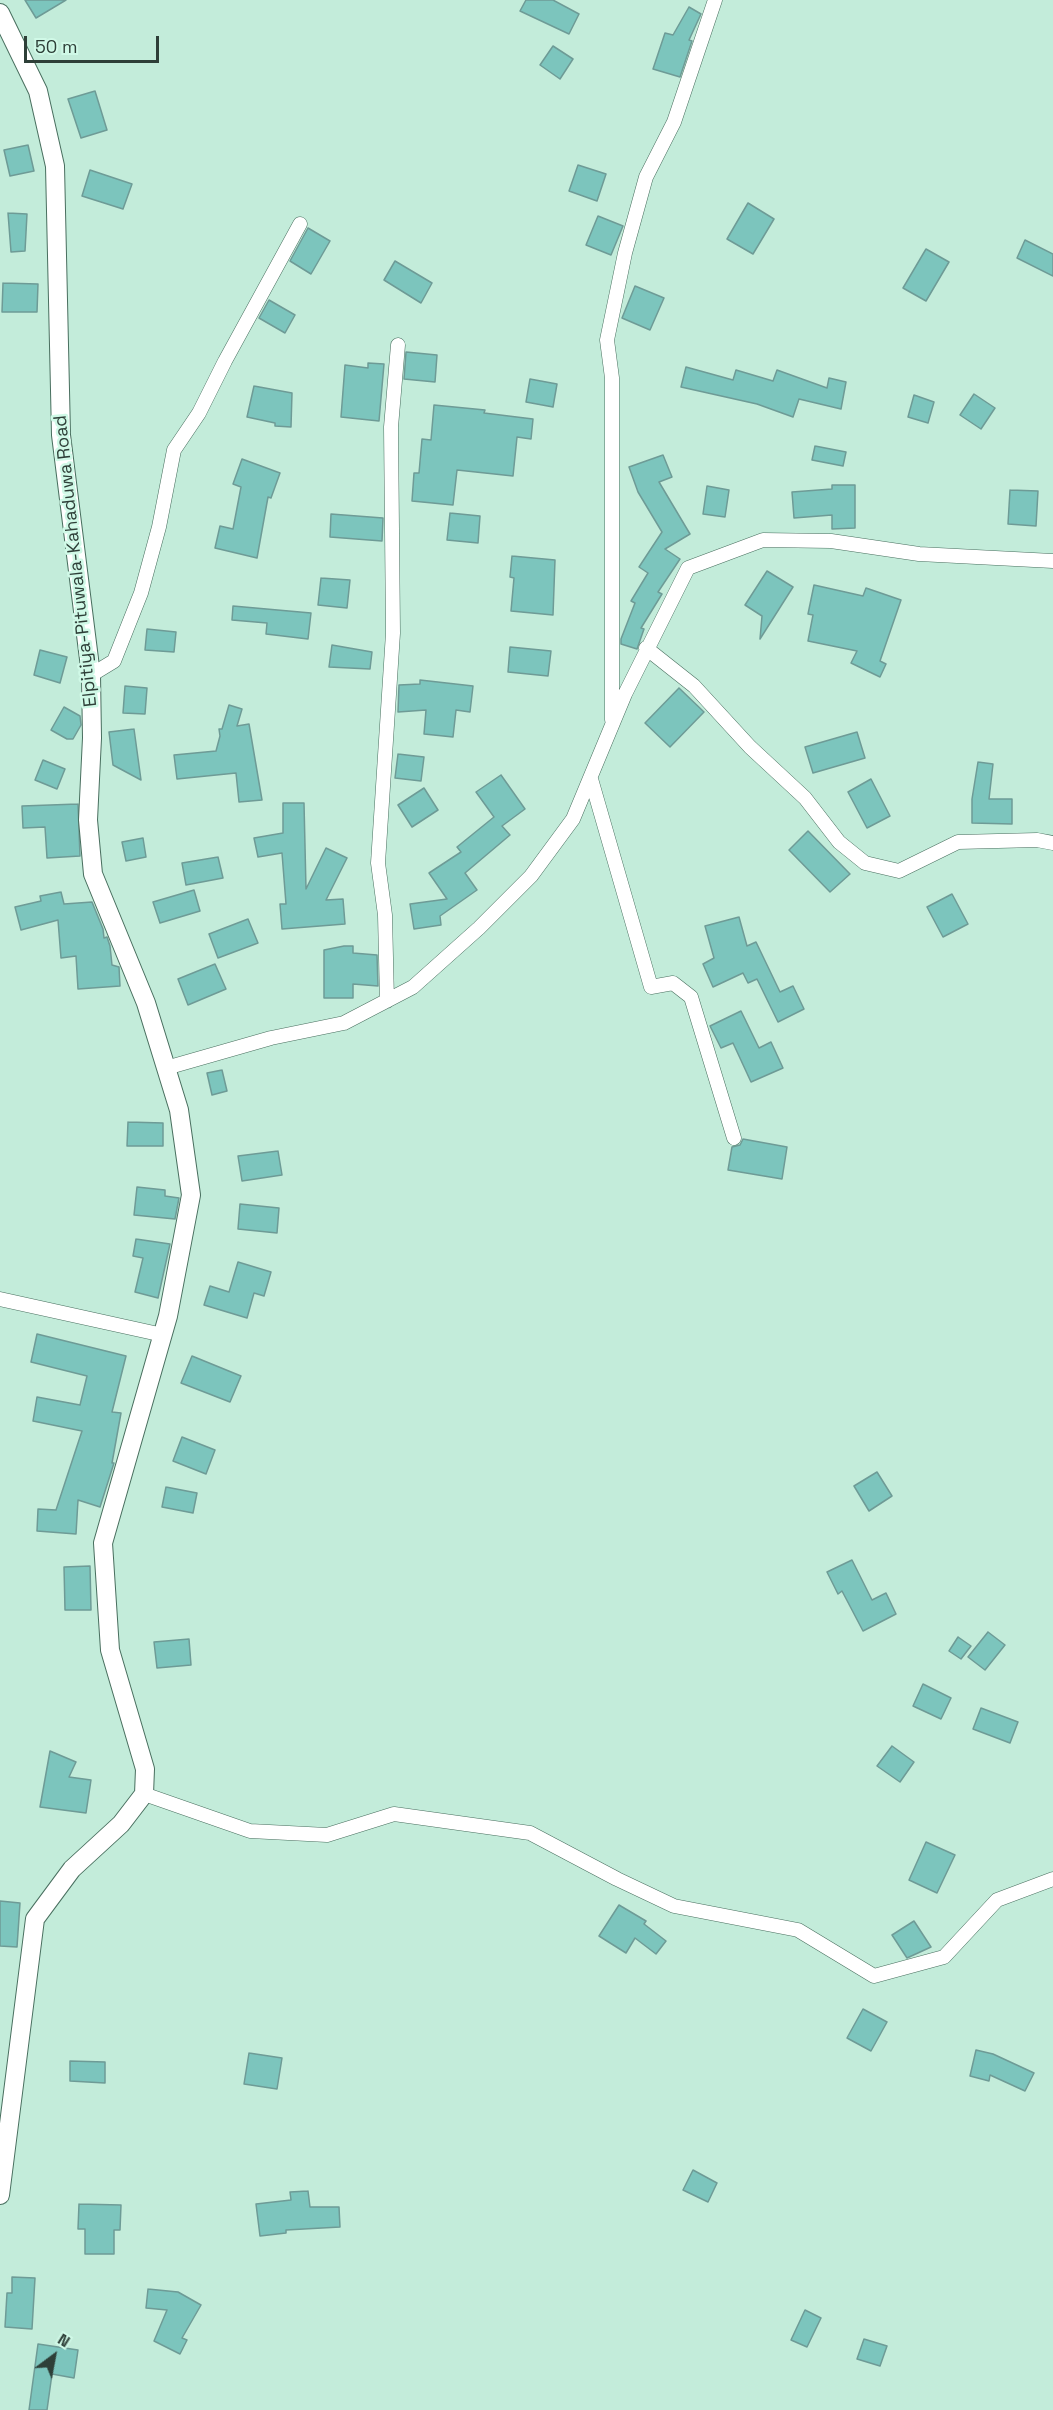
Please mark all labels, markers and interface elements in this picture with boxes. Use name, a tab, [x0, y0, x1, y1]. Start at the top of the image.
scale bar	[27, 24, 162, 62]
text: 50 m	[35, 35, 77, 58]
street label: Elpitiya-Pituwala-Kahaduwa Road	[50, 414, 102, 708]
north arrow	[24, 2326, 84, 2386]
text: N	[54, 2329, 74, 2352]

